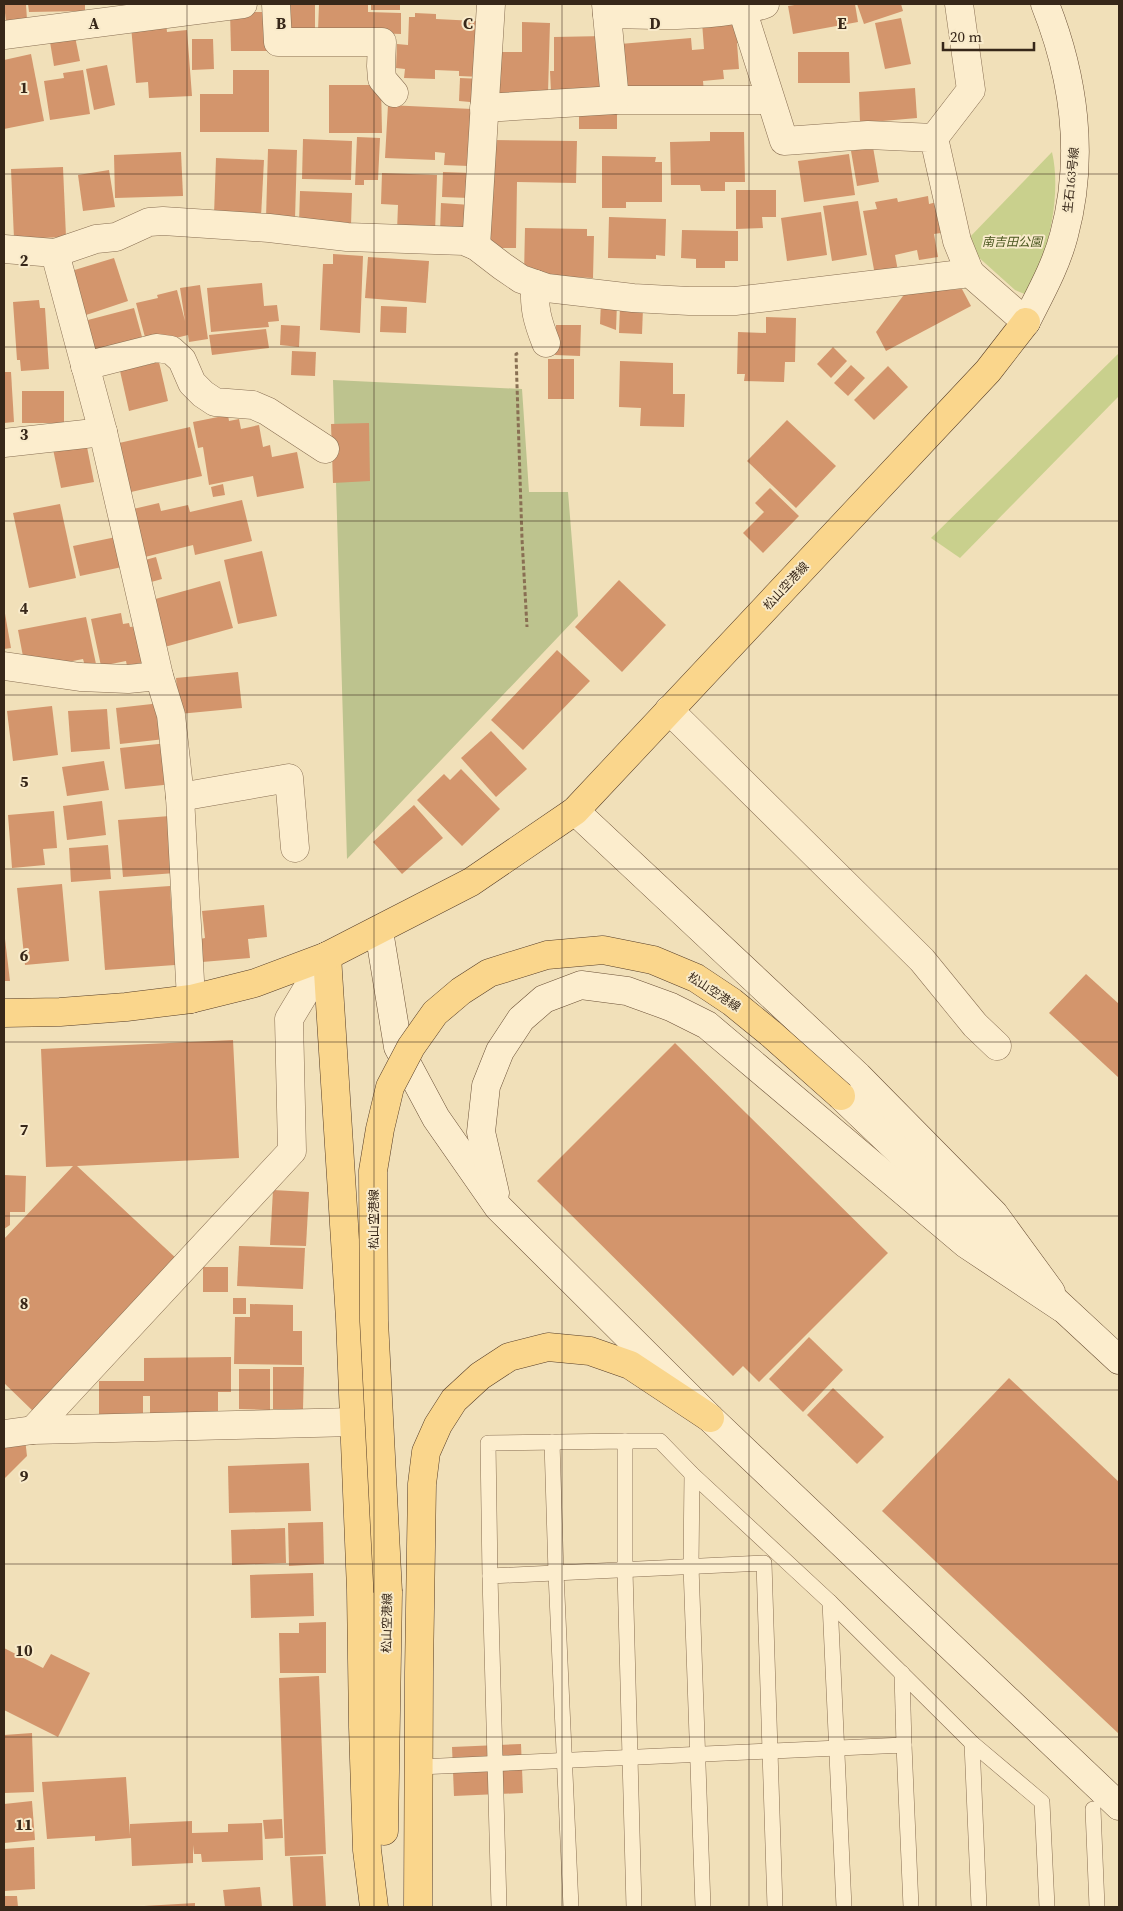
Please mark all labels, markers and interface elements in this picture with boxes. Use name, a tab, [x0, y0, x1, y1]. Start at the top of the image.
text: A	[89, 12, 100, 34]
text: B	[276, 12, 287, 34]
text: C	[463, 12, 473, 34]
text: D	[649, 12, 661, 34]
text: E	[837, 12, 847, 34]
scale bar	[943, 20, 1034, 52]
text: 20 m	[950, 26, 982, 47]
text: 1	[20, 76, 28, 98]
street label: 生石163号線	[1060, 146, 1082, 214]
park label: 南吉田公園	[982, 234, 1044, 250]
text: 2	[20, 249, 29, 271]
text: 3	[20, 423, 29, 445]
street label: 松山空港線	[760, 559, 812, 613]
text: 4	[20, 597, 29, 619]
text: 5	[20, 770, 29, 792]
text: 6	[20, 944, 29, 966]
street label: 松山空港線	[684, 969, 744, 1015]
text: 7	[20, 1118, 29, 1140]
street label: 松山空港線	[366, 1189, 382, 1249]
text: 8	[20, 1292, 28, 1314]
text: 9	[20, 1465, 29, 1487]
street label: 松山空港線	[378, 1593, 396, 1653]
text: 10	[15, 1639, 33, 1661]
text: 11	[15, 1813, 33, 1835]

